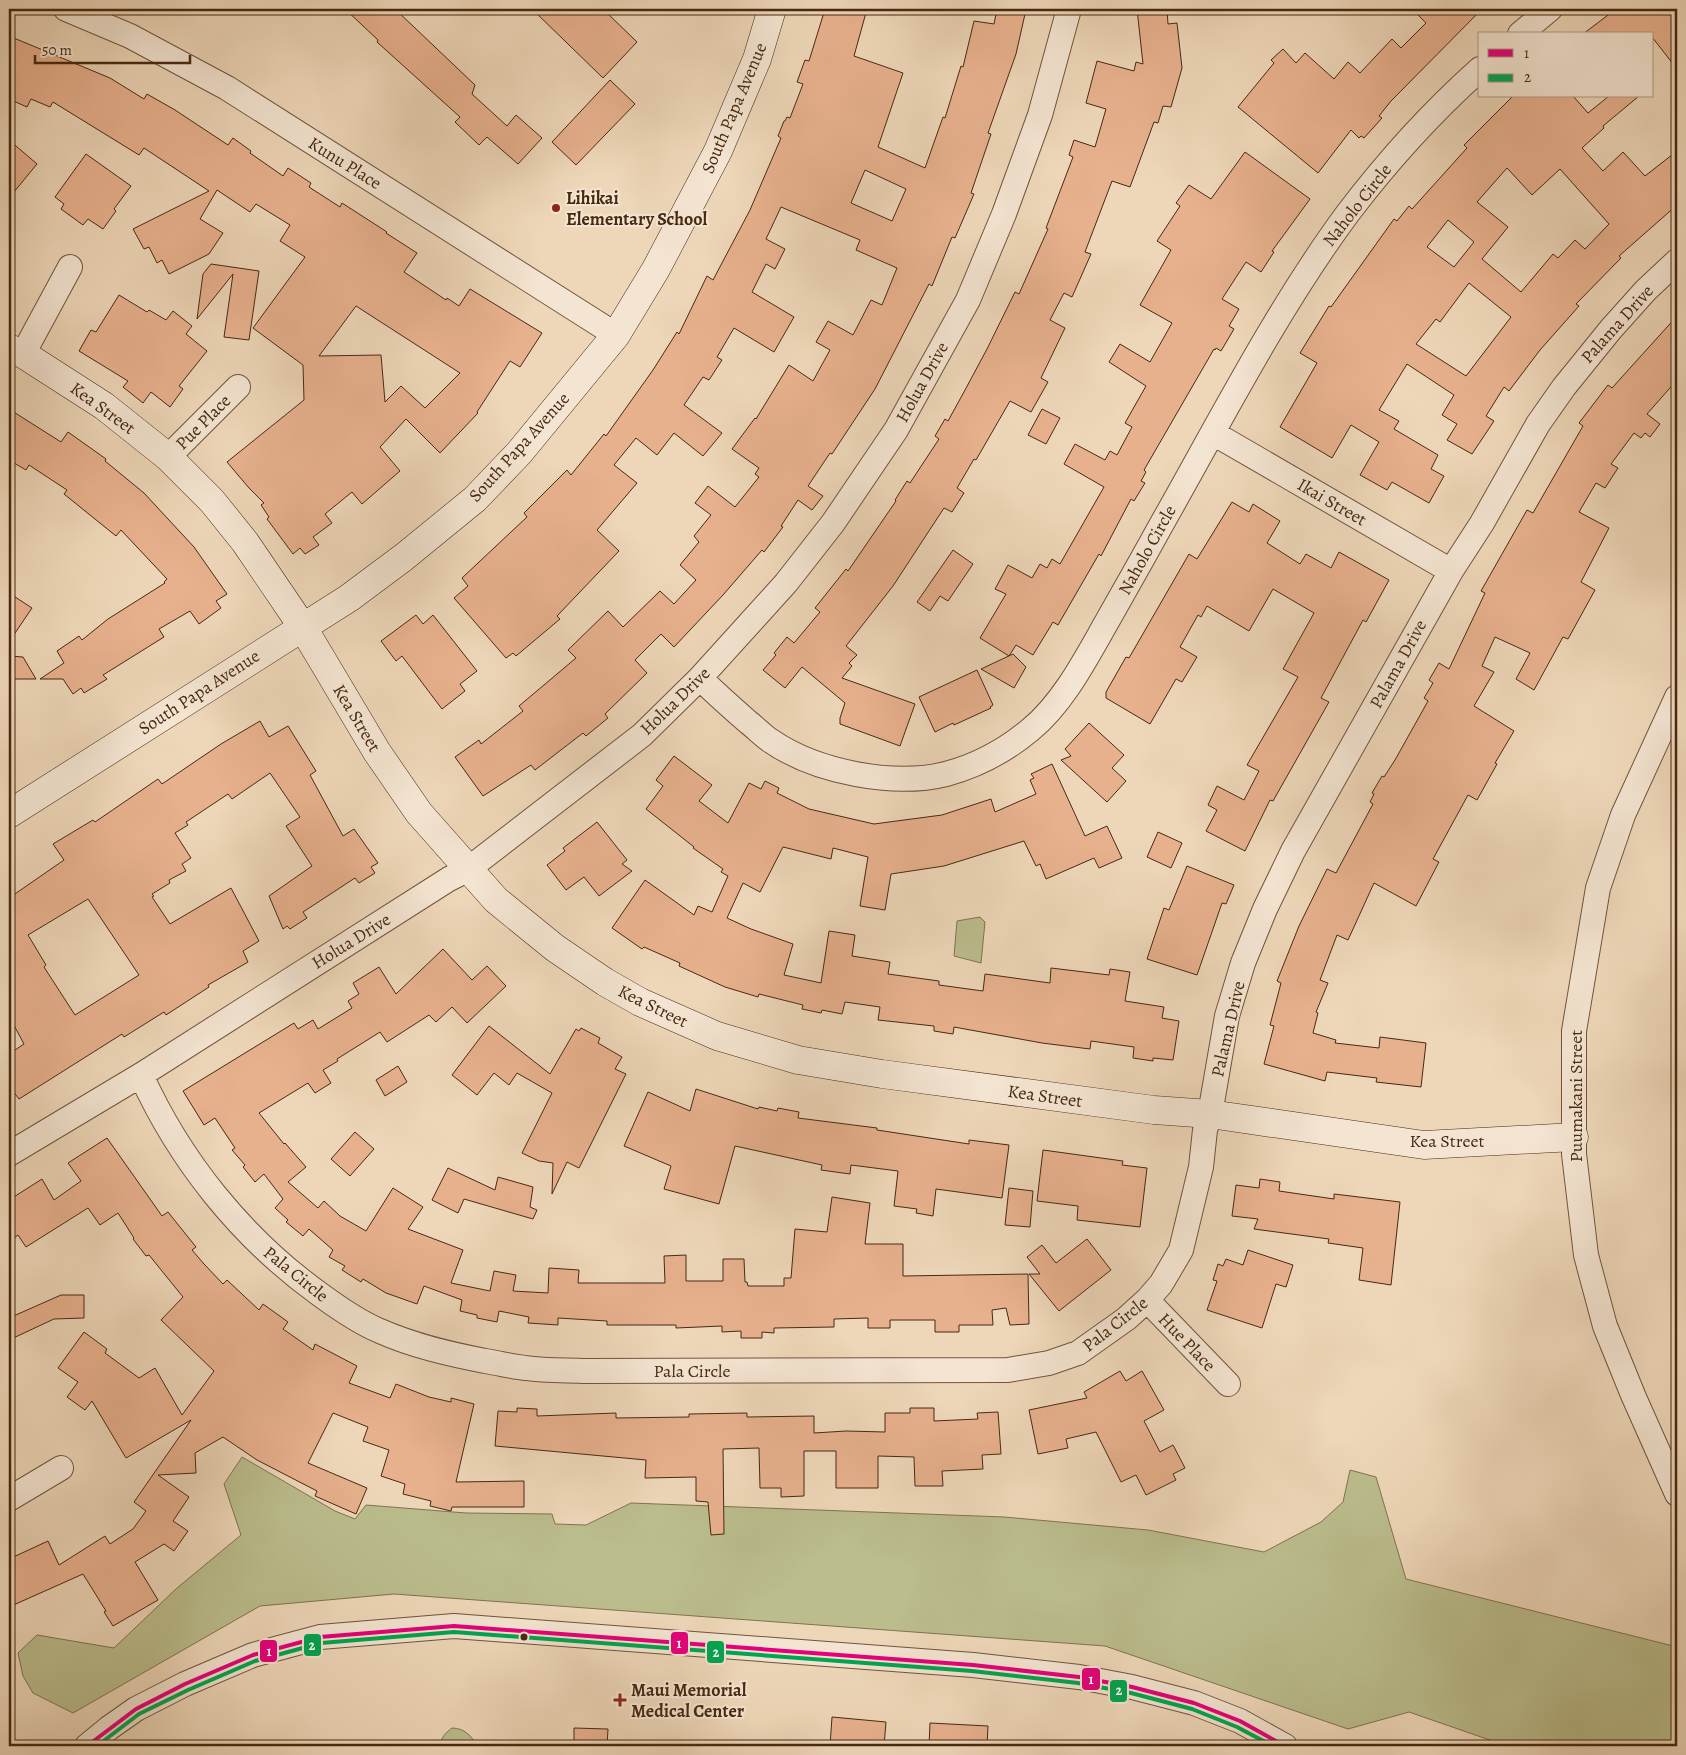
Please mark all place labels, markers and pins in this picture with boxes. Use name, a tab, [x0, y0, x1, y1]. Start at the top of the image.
place label: Lihikai Elementary School	[566, 186, 708, 231]
marker: Lihikai Elementary School	[550, 202, 562, 214]
unlabelled marker	[519, 1632, 529, 1642]
place label: Maui Memorial Medical Center	[631, 1678, 747, 1723]
marker: Maui Memorial Medical Center	[613, 1693, 627, 1707]

